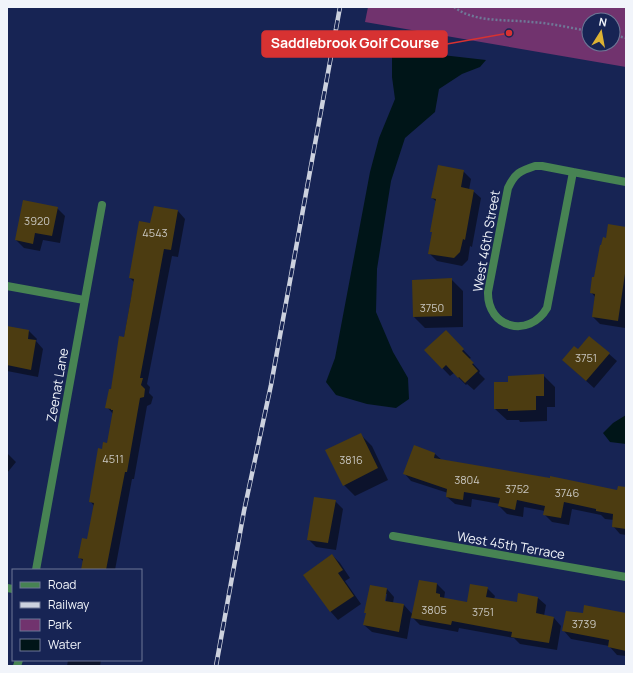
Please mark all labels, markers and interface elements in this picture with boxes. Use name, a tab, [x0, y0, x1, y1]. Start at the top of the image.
north arrow	[581, 12, 621, 52]
text: N	[598, 14, 608, 30]
callout: Saddlebrook Golf Course	[262, 31, 447, 57]
text: Saddlebrook Golf Course	[271, 33, 439, 52]
street label: West 46th Street	[468, 189, 504, 293]
house number: 3920	[24, 213, 50, 228]
house number: 4543	[142, 225, 168, 240]
house number: 3750	[420, 300, 444, 315]
street label: Zeenat Lane	[42, 346, 72, 423]
house number: 3751	[575, 350, 597, 365]
house number: 4511	[102, 451, 124, 466]
house number: 3816	[339, 452, 363, 467]
house number: 3804	[454, 472, 480, 487]
house number: 3752	[505, 481, 529, 496]
house number: 3746	[555, 485, 579, 500]
street label: West 45th Terrace	[455, 527, 567, 563]
legend	[12, 569, 142, 661]
text: Road	[48, 576, 76, 593]
text: Railway	[48, 596, 90, 613]
house number: 3805	[421, 602, 447, 617]
house number: 3751	[472, 604, 494, 619]
text: Park	[48, 616, 73, 633]
house number: 3739	[572, 616, 596, 631]
text: Water	[48, 636, 82, 653]

